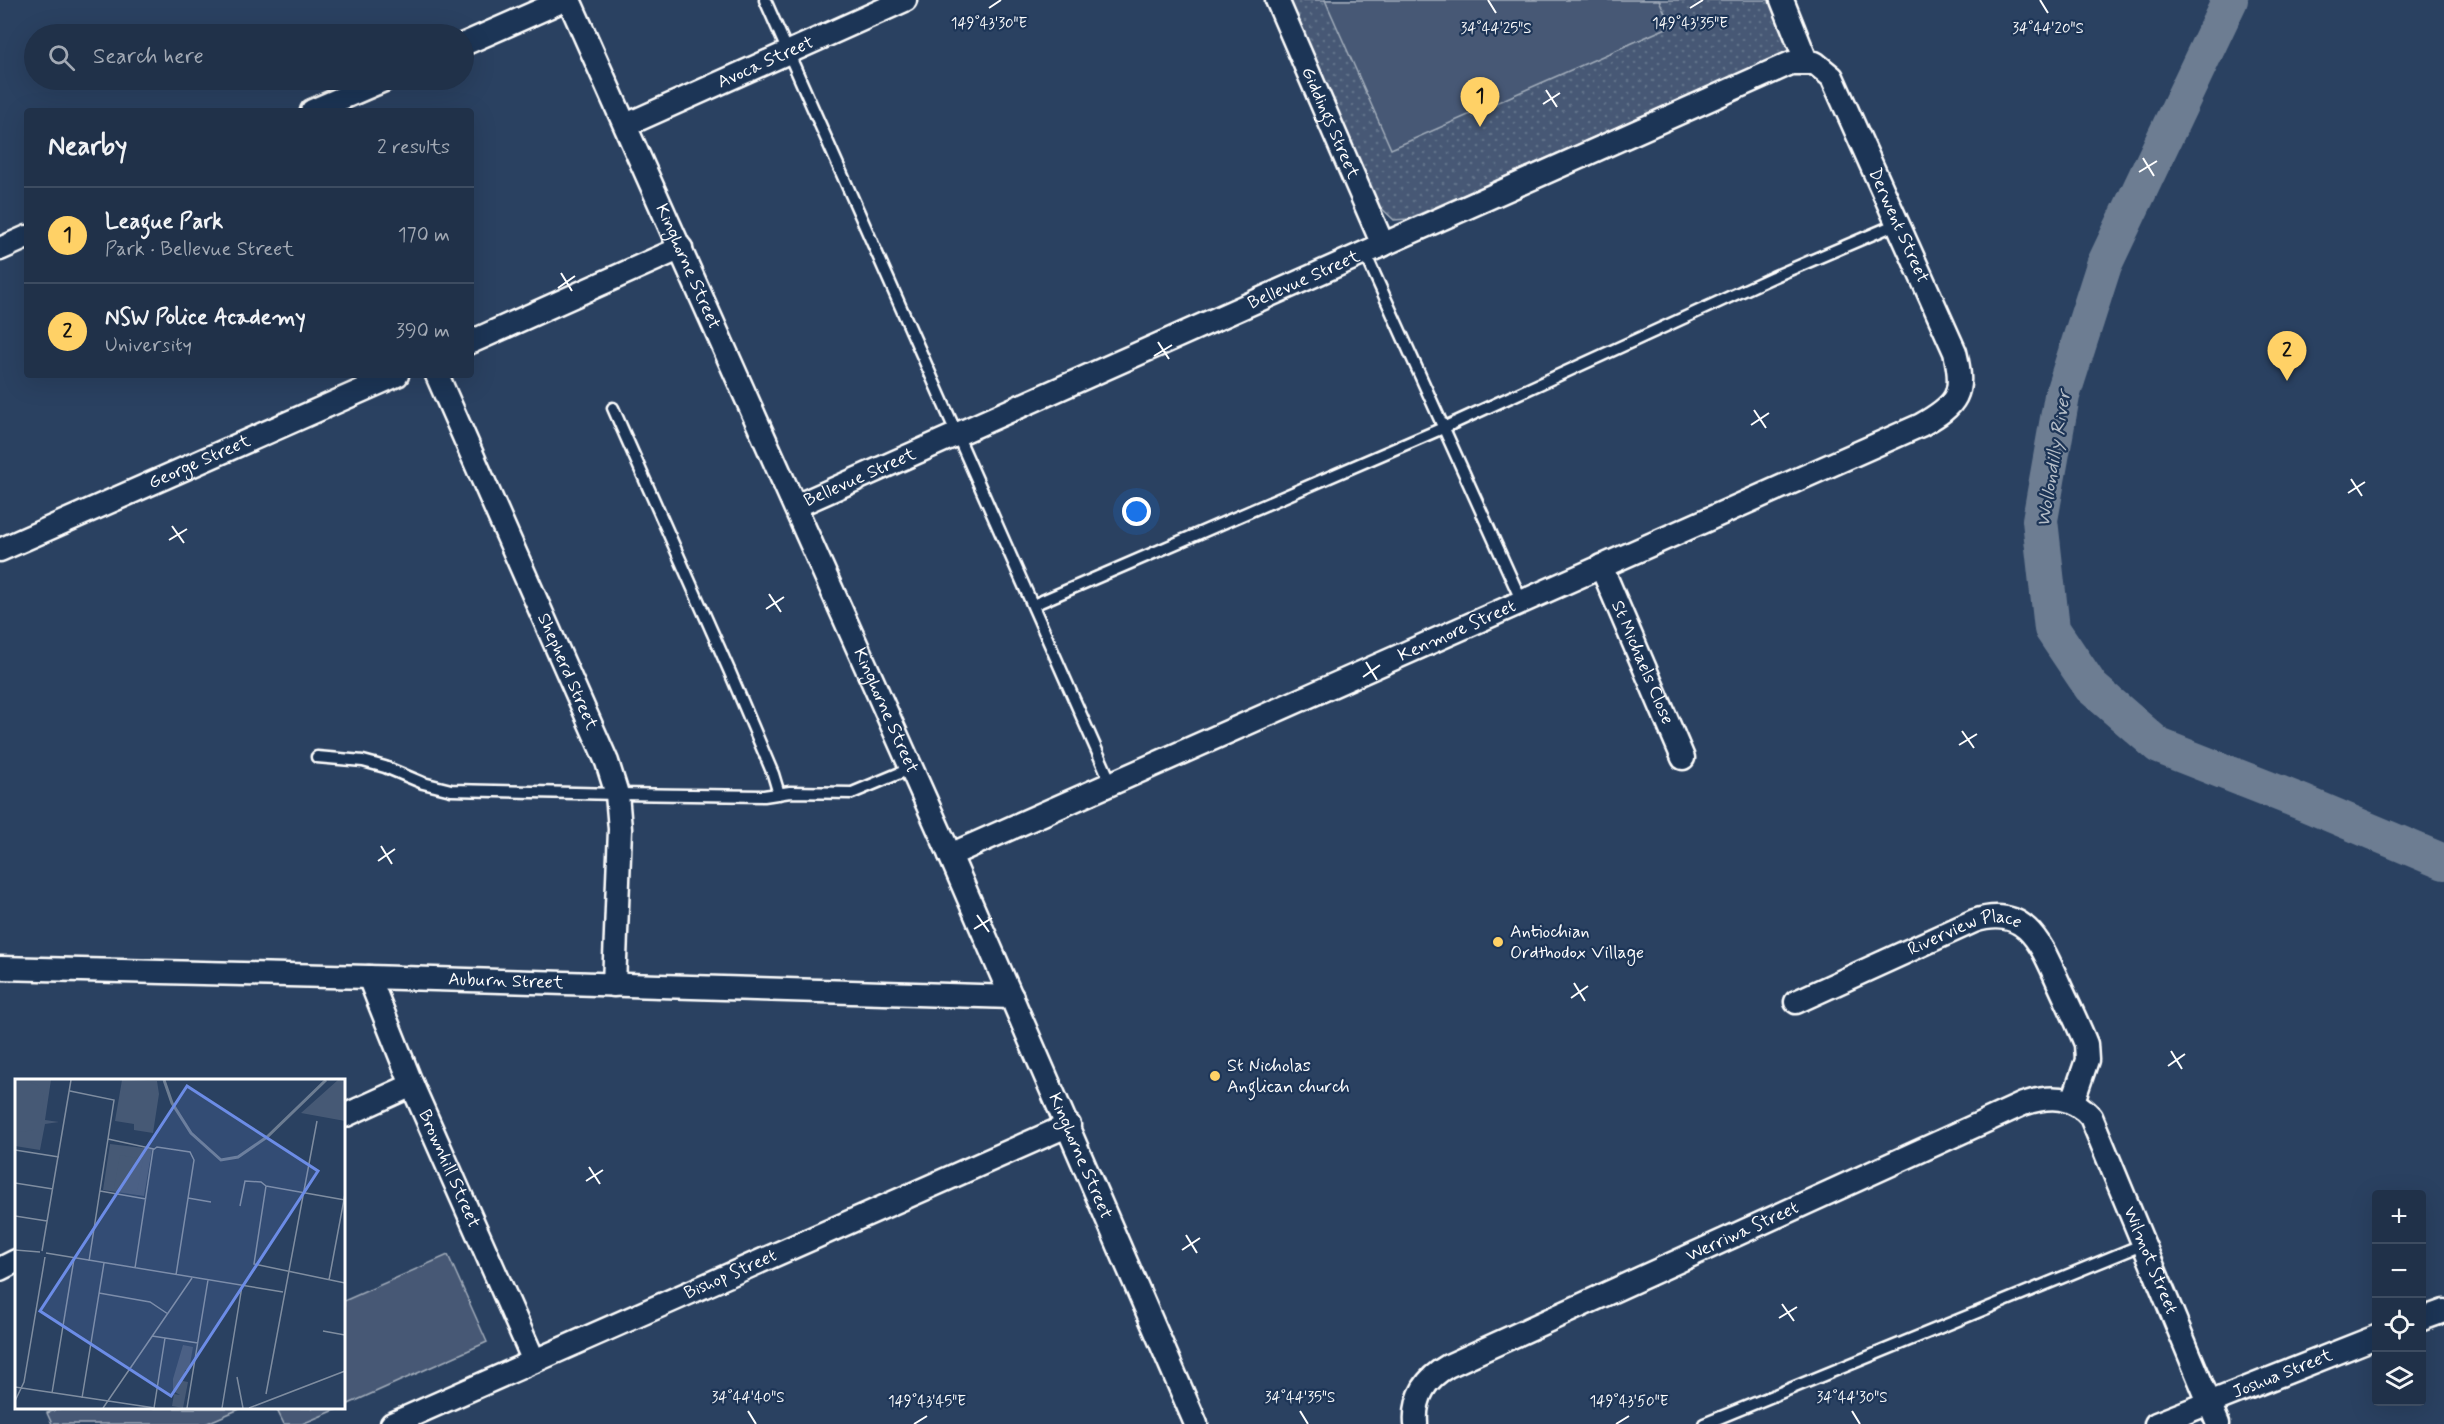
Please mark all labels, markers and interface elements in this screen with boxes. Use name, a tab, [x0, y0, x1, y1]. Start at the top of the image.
text: 149°43'30"E	[951, 14, 1028, 34]
text: 149°43'35"E	[1652, 14, 1728, 34]
text: 34°44'25"S	[1460, 19, 1532, 39]
text: 34°44'20"S	[2012, 19, 2084, 39]
search box	[24, 24, 474, 90]
street label: Avoca Street	[714, 30, 818, 94]
icon: search	[45, 41, 78, 74]
text: Search here	[93, 43, 204, 71]
street label: Giddings Street	[1295, 63, 1365, 183]
pin: 1	[1460, 78, 1500, 127]
text: Nearby	[48, 130, 127, 164]
text: 2 results	[377, 134, 450, 161]
street label: Derwent Street	[1862, 164, 1935, 287]
street label: Kinghorne Street	[649, 200, 726, 333]
text: League Park	[105, 208, 223, 236]
text: 1	[63, 222, 72, 249]
text: 170 m	[398, 222, 450, 249]
text: Park · Bellevue Street	[105, 236, 294, 263]
street label: Bellevue Street	[1244, 244, 1364, 315]
text: NSW Police Academy	[105, 304, 306, 332]
text: 2	[63, 318, 72, 345]
text: 390 m	[396, 318, 450, 345]
text: University	[105, 332, 192, 359]
pin: 2	[2268, 332, 2306, 381]
water label: Wollondilly River	[2030, 386, 2079, 529]
street label: George Street	[145, 429, 255, 495]
street label: Bellevue Street	[800, 442, 920, 513]
your location	[1122, 497, 1151, 526]
street label: Kenmore Street	[1394, 594, 1520, 668]
street label: St Michaels Close	[1605, 597, 1679, 728]
street label: Shepherd Street	[531, 609, 604, 734]
street label: Kinghorne Street	[847, 644, 924, 777]
street label: Riverview Place	[1904, 905, 2026, 962]
place label: Antiochian Ordthodox Village	[1510, 920, 1644, 966]
marker: Antiochian Ordthodox Village	[1491, 935, 1505, 949]
street label: Auburn Street	[448, 967, 564, 995]
place label: St Nicholas Anglican church	[1227, 1054, 1350, 1101]
marker: St Nicholas Anglican church	[1208, 1069, 1222, 1083]
inset map	[15, 1079, 345, 1409]
street label: Kinghorne Street	[1042, 1089, 1118, 1223]
street label: Brownhill Street	[412, 1106, 486, 1232]
map controls	[2372, 1190, 2426, 1406]
button: +	[2372, 1190, 2426, 1244]
street label: Werriwa Street	[1682, 1196, 1803, 1268]
street label: Wilmot Street	[2117, 1203, 2183, 1318]
street label: Bishop Street	[680, 1243, 781, 1305]
button: −	[2372, 1244, 2426, 1298]
button: locate	[2372, 1298, 2426, 1352]
street label: Joshua Street	[2229, 1343, 2336, 1405]
button: layers	[2372, 1352, 2426, 1406]
text: 34°44'40"S	[711, 1388, 785, 1408]
text: 34°44'35"S	[1265, 1388, 1335, 1408]
text: 34°44'30"S	[1816, 1388, 1888, 1408]
text: 149°43'45"E	[888, 1392, 966, 1412]
text: 149°43'50"E	[1590, 1392, 1669, 1412]

